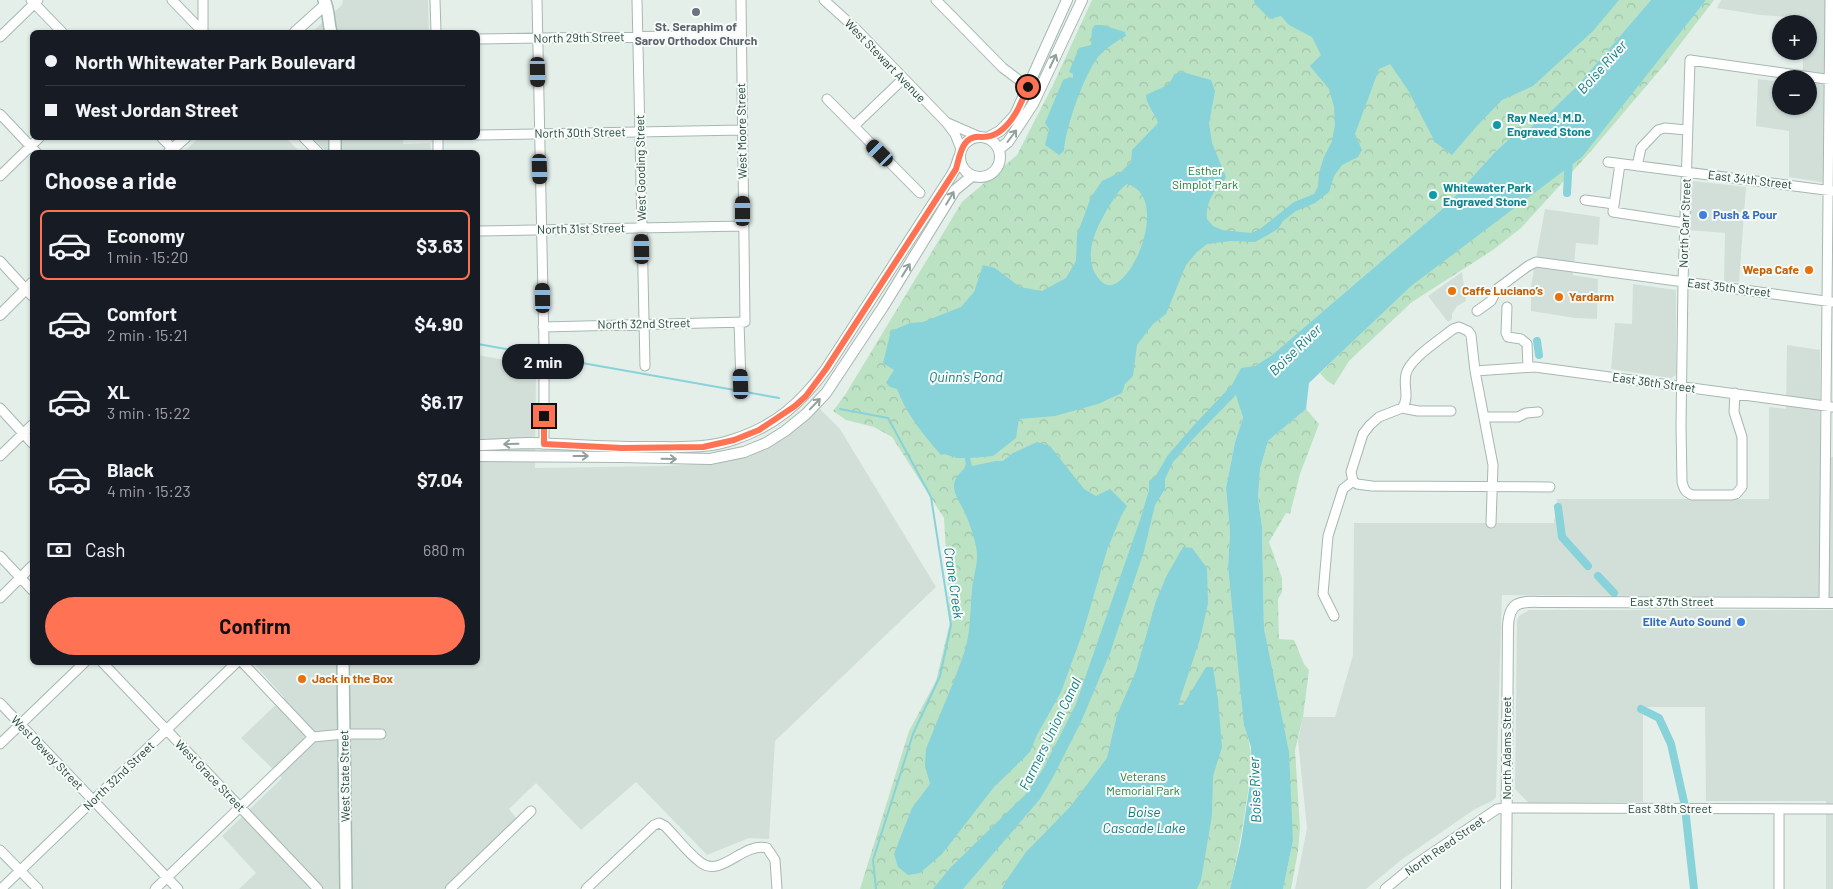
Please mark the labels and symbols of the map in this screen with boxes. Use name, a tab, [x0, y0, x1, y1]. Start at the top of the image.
marker: St. Seraphim of Sarov Orthodox Church	[690, 6, 702, 18]
street label: West Stewart Avenue	[842, 16, 929, 105]
place label: St. Seraphim of Sarov Orthodox Church	[635, 19, 757, 47]
street label: North 29th Street	[533, 29, 625, 45]
water label: Boise River	[1573, 36, 1631, 97]
one-way arrow	[1049, 54, 1059, 69]
car	[530, 57, 545, 87]
route start	[1017, 76, 1039, 98]
street label: West Moore Street	[733, 83, 749, 179]
place label: Ray Need, M.D. Engraved Stone	[1507, 110, 1591, 138]
street label: West Gooding Street	[632, 114, 648, 222]
marker: Ray Need, M.D. Engraved Stone	[1491, 119, 1503, 131]
street label: North 30th Street	[534, 124, 626, 140]
one-way arrow	[1007, 130, 1018, 143]
car	[864, 137, 895, 169]
car	[531, 154, 548, 184]
park label: Esther Simplot Park	[1172, 163, 1238, 191]
street label: East 34th Street	[1707, 167, 1793, 191]
street label: North Carr Street	[1675, 178, 1693, 268]
place label: Whitewater Park Engraved Stone	[1443, 180, 1532, 208]
marker: Whitewater Park Engraved Stone	[1427, 189, 1439, 201]
one-way arrow	[946, 191, 956, 205]
car	[735, 196, 750, 226]
place label: Push & Pour	[1713, 207, 1778, 221]
marker: Push & Pour	[1697, 209, 1709, 221]
street label: North 31st Street	[537, 220, 625, 236]
car	[634, 234, 649, 264]
place label: Wepa Cafe	[1743, 262, 1799, 276]
one-way arrow	[901, 263, 912, 277]
marker: Wepa Cafe	[1803, 264, 1815, 276]
street label: East 35th Street	[1686, 275, 1772, 299]
car	[535, 283, 550, 313]
place label: Caffe Luciano’s	[1462, 283, 1543, 297]
marker: Caffe Luciano’s	[1446, 285, 1458, 297]
place label: Yardarm	[1569, 289, 1614, 303]
marker: Yardarm	[1553, 291, 1565, 303]
street label: North 32nd Street	[597, 315, 691, 331]
water label: Boise River	[1265, 320, 1325, 379]
callout: 2 min	[503, 344, 585, 378]
water label: Quinn's Pond	[929, 368, 1003, 385]
car	[732, 369, 749, 399]
street label: East 36th Street	[1611, 369, 1697, 395]
one-way arrow	[809, 398, 821, 411]
route end	[533, 405, 555, 427]
one-way arrow	[503, 439, 519, 449]
one-way arrow	[573, 452, 589, 461]
one-way arrow	[660, 454, 676, 463]
water label: Crane Creek	[941, 546, 968, 620]
street label: East 37th Street	[1630, 594, 1714, 608]
place label: Elite Auto Sound	[1643, 614, 1731, 628]
marker: Elite Auto Sound	[1735, 616, 1747, 628]
place label: Jack in the Box	[312, 671, 393, 685]
marker: Jack in the Box	[296, 673, 308, 685]
water label: Farmers Union Canal	[1015, 675, 1084, 793]
street label: North Adams Street	[1499, 696, 1513, 800]
street label: West Dewey Street	[9, 712, 87, 792]
street label: West State Street	[336, 730, 352, 822]
street label: West Grace Street	[173, 737, 249, 814]
street label: North 32nd Street	[80, 738, 157, 813]
water label: Boise River	[1245, 756, 1264, 823]
park label: Veterans Memorial Park	[1106, 769, 1180, 797]
street label: East 38th Street	[1628, 801, 1712, 815]
water label: Boise Cascade Lake	[1103, 803, 1185, 836]
street label: North Reed Street	[1402, 812, 1487, 878]

